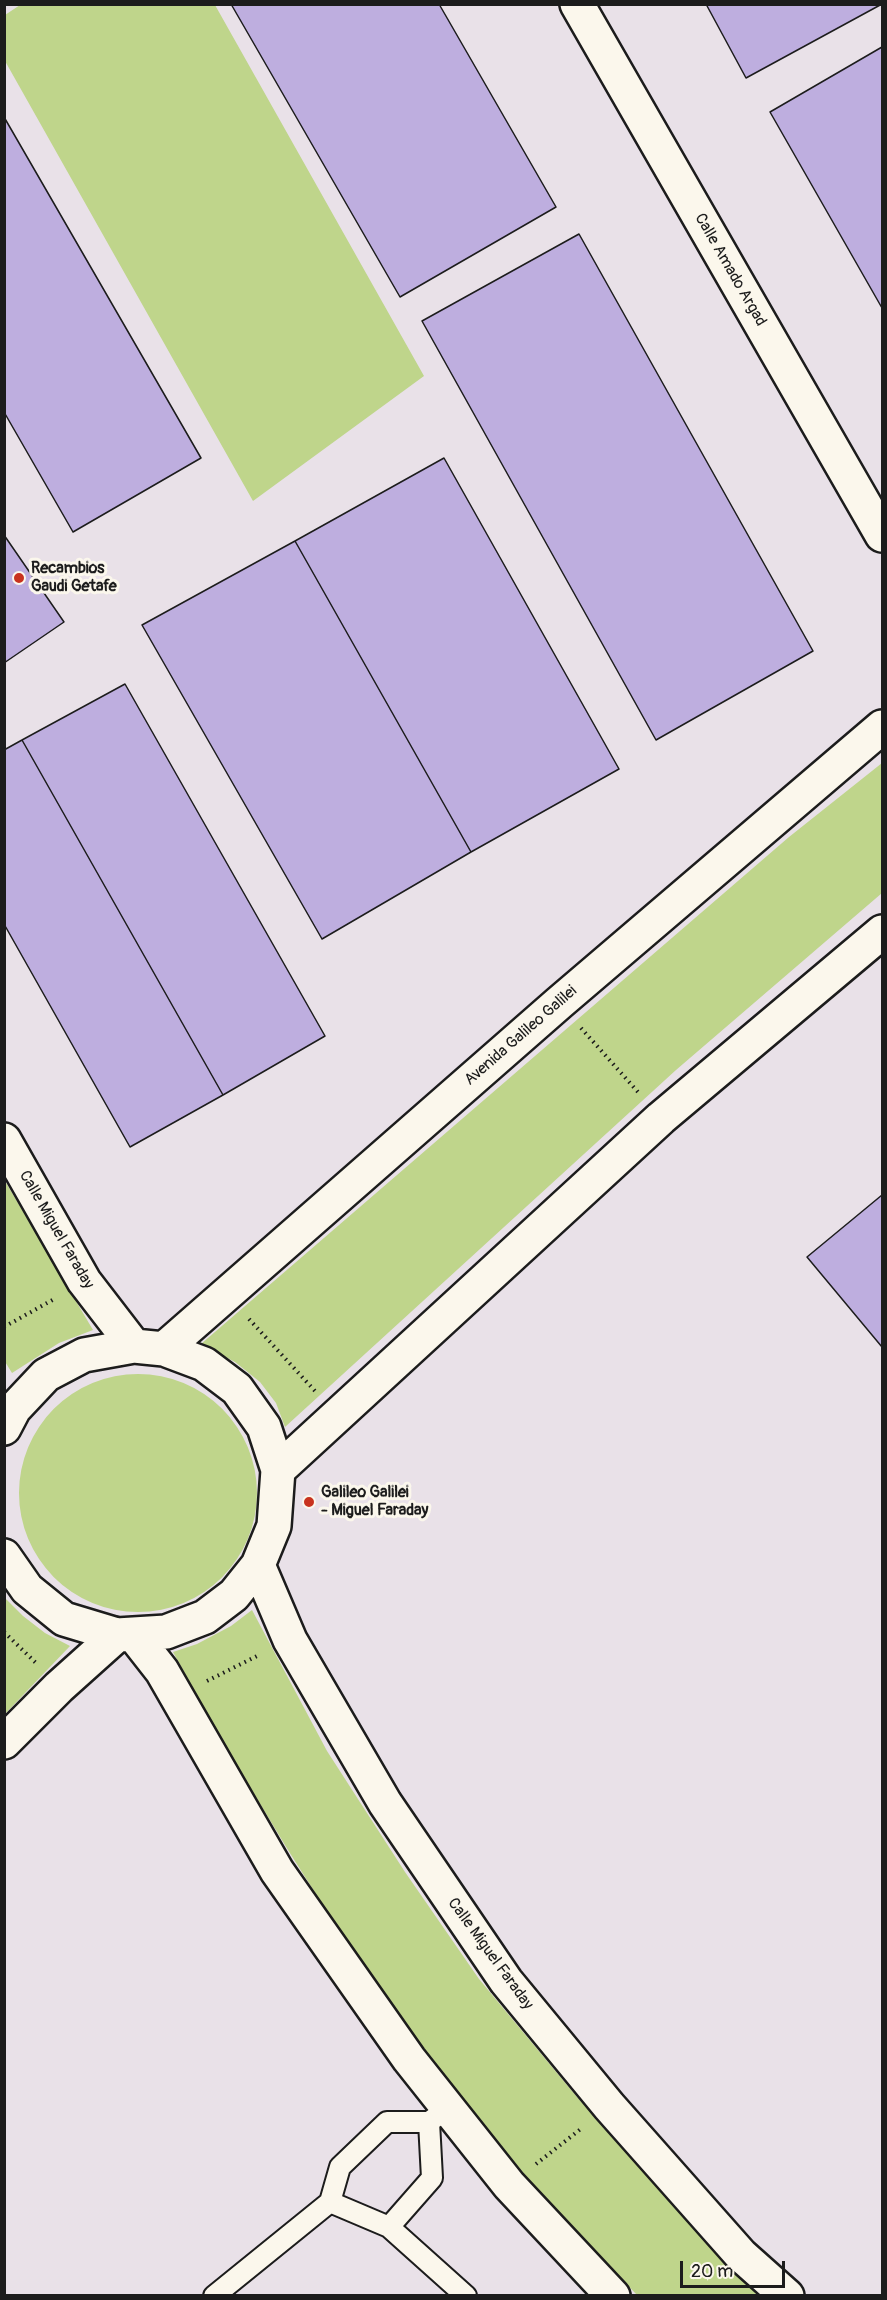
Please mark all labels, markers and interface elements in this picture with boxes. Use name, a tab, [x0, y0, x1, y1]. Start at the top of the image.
street label: Calle Amado Argad	[690, 210, 770, 330]
place label: Recambios Gaudi Getafe	[31, 559, 117, 597]
marker: Recambios Gaudi Getafe	[12, 571, 26, 585]
street label: Avenida Galileo Galilei	[461, 982, 581, 1090]
street label: Calle Miguel Faraday	[14, 1167, 98, 1293]
place label: Galileo Galilei - Miguel Faraday	[321, 1483, 428, 1521]
marker: Galileo Galilei - Miguel Faraday	[302, 1495, 316, 1509]
street label: Calle Miguel Faraday	[443, 1894, 537, 2014]
scale bar	[683, 2249, 788, 2287]
text: 20 m	[691, 2260, 733, 2283]

